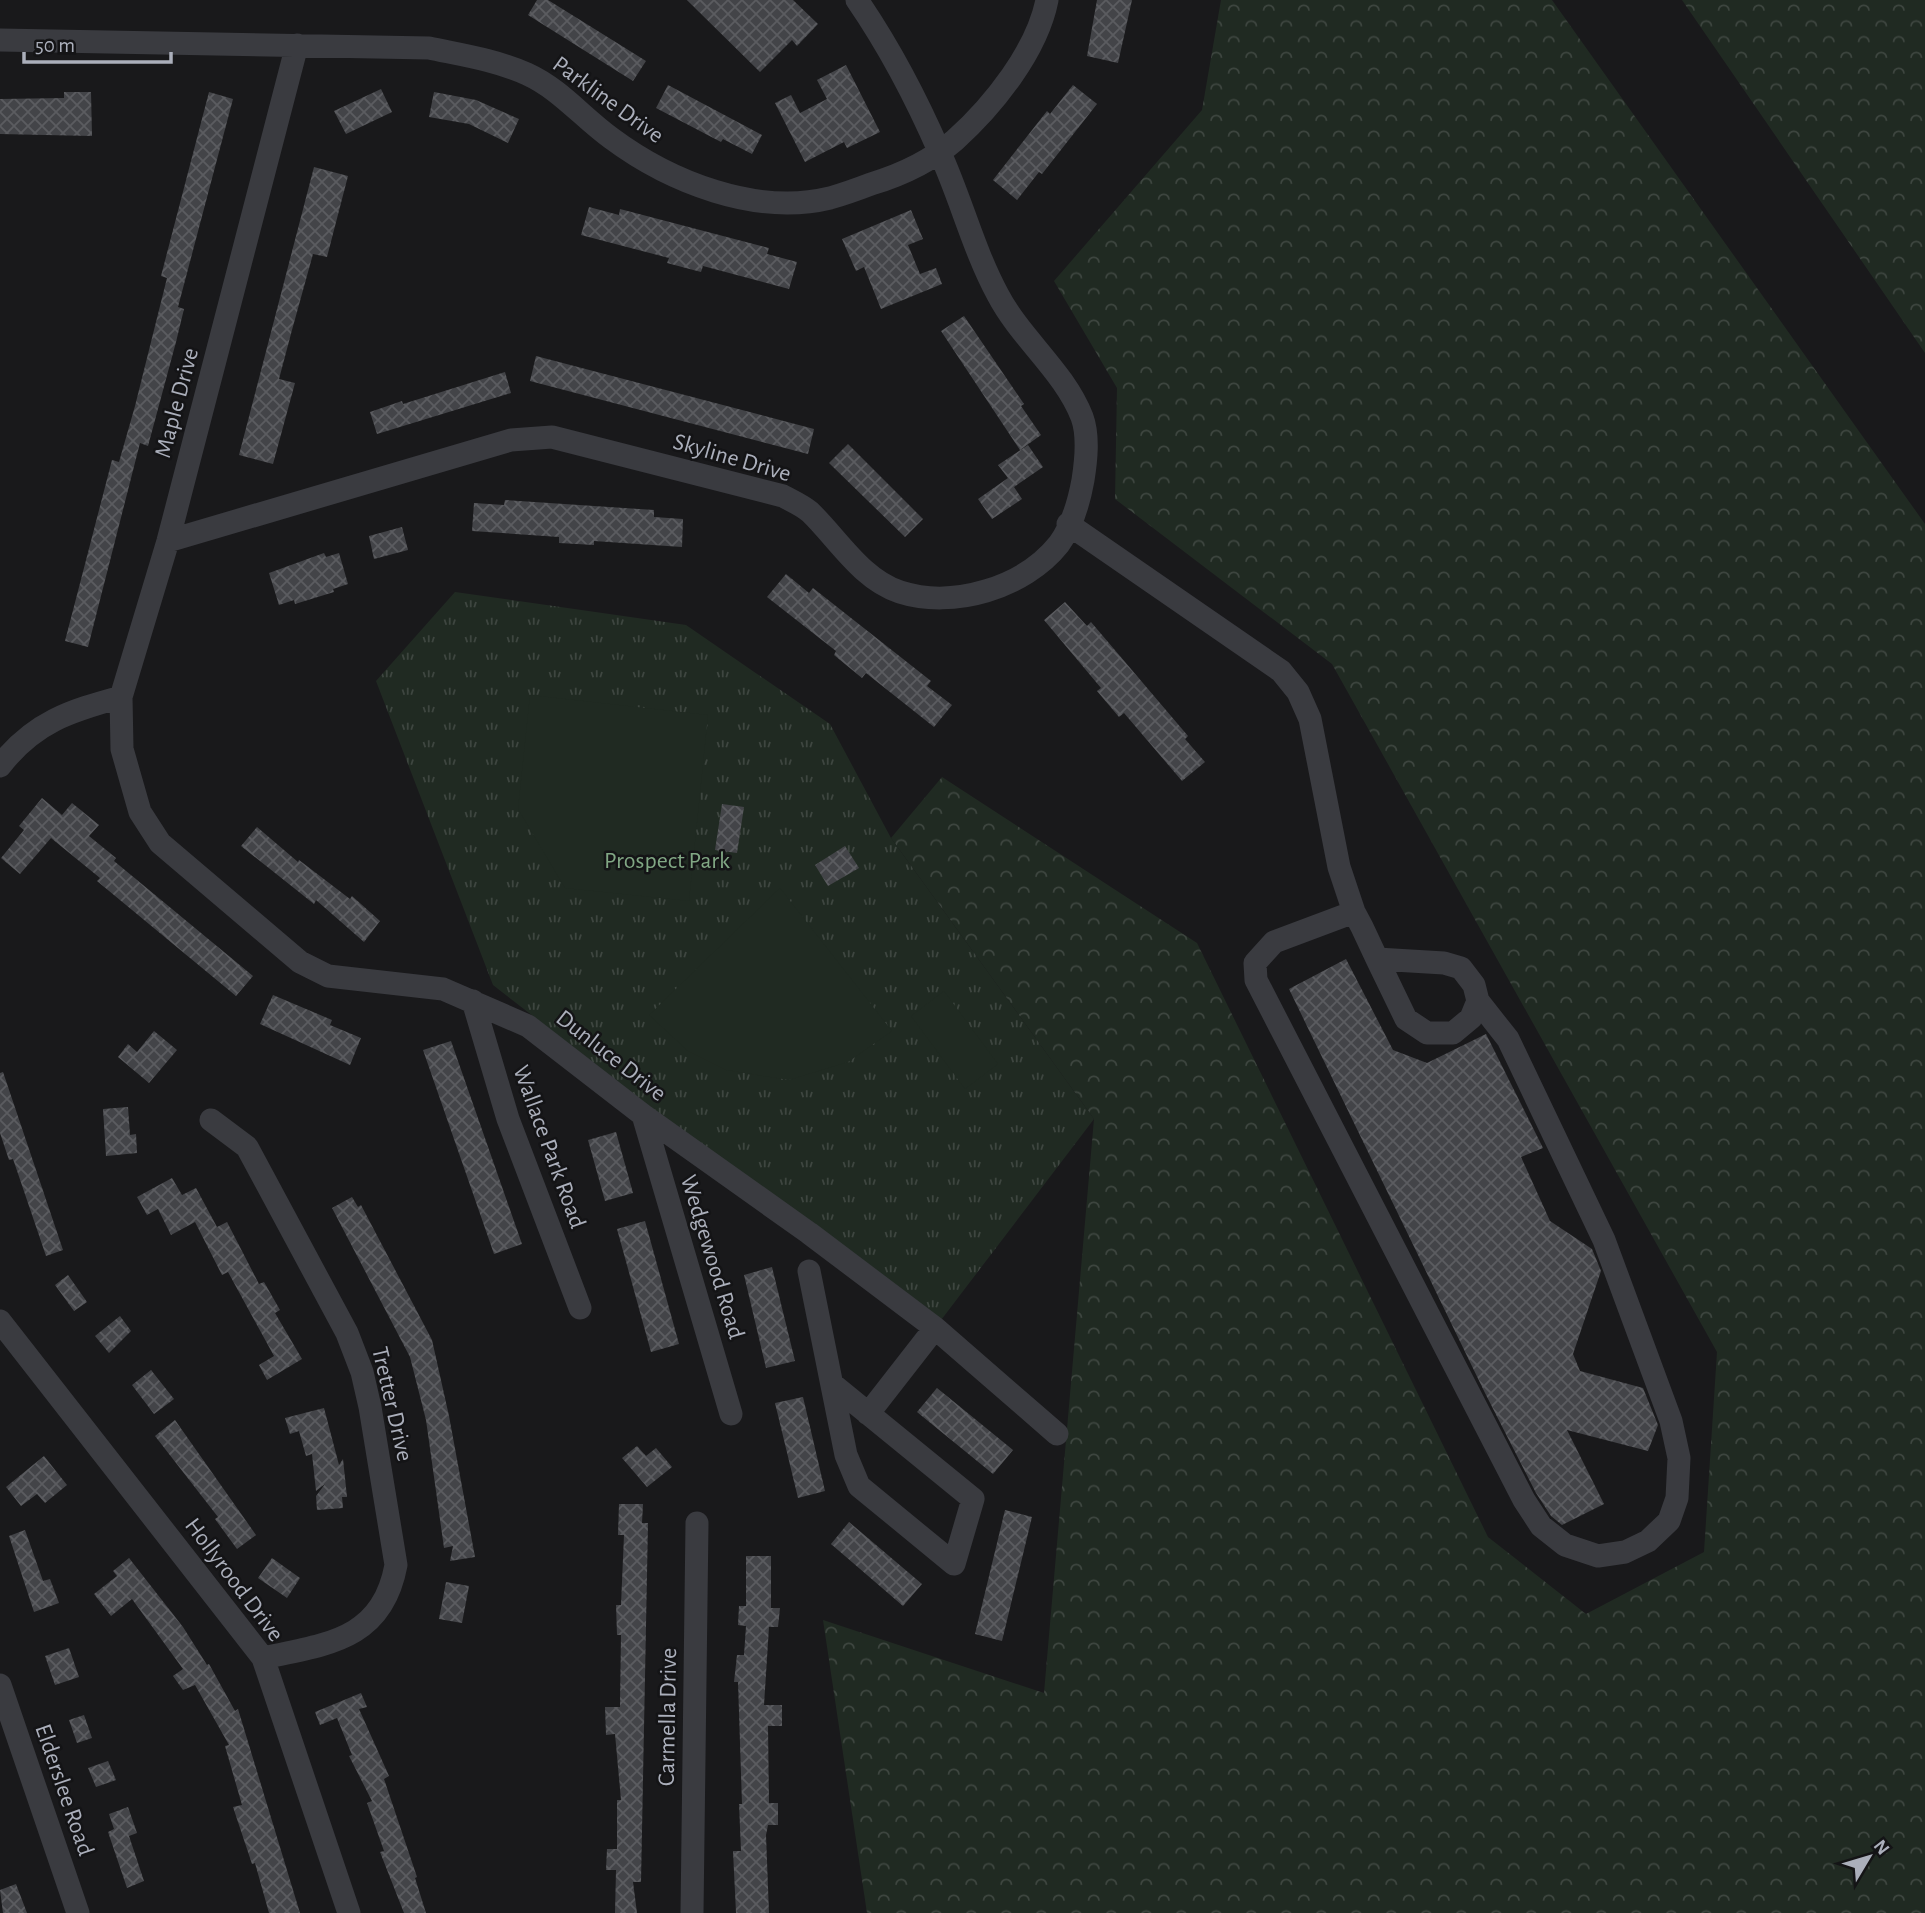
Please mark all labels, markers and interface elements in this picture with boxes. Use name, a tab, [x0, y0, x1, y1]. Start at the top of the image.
scale bar	[24, 21, 172, 65]
text: 50 m	[35, 35, 75, 56]
street label: Parkline Drive	[548, 52, 668, 148]
street label: Maple Drive	[151, 345, 203, 461]
street label: Skyline Drive	[670, 430, 794, 486]
park label: Prospect Park	[604, 849, 730, 873]
street label: Dunluce Drive	[552, 1006, 670, 1106]
street label: Wallace Park Road	[508, 1062, 590, 1232]
street label: Wedgewood Road	[676, 1172, 748, 1342]
street label: Tretter Drive	[367, 1344, 417, 1464]
street label: Hollyrood Drive	[180, 1514, 288, 1646]
street label: Carmella Drive	[655, 1648, 681, 1786]
street label: Elderslee Road	[30, 1721, 98, 1859]
north arrow	[1834, 1822, 1904, 1892]
text: N	[1870, 1836, 1893, 1859]

